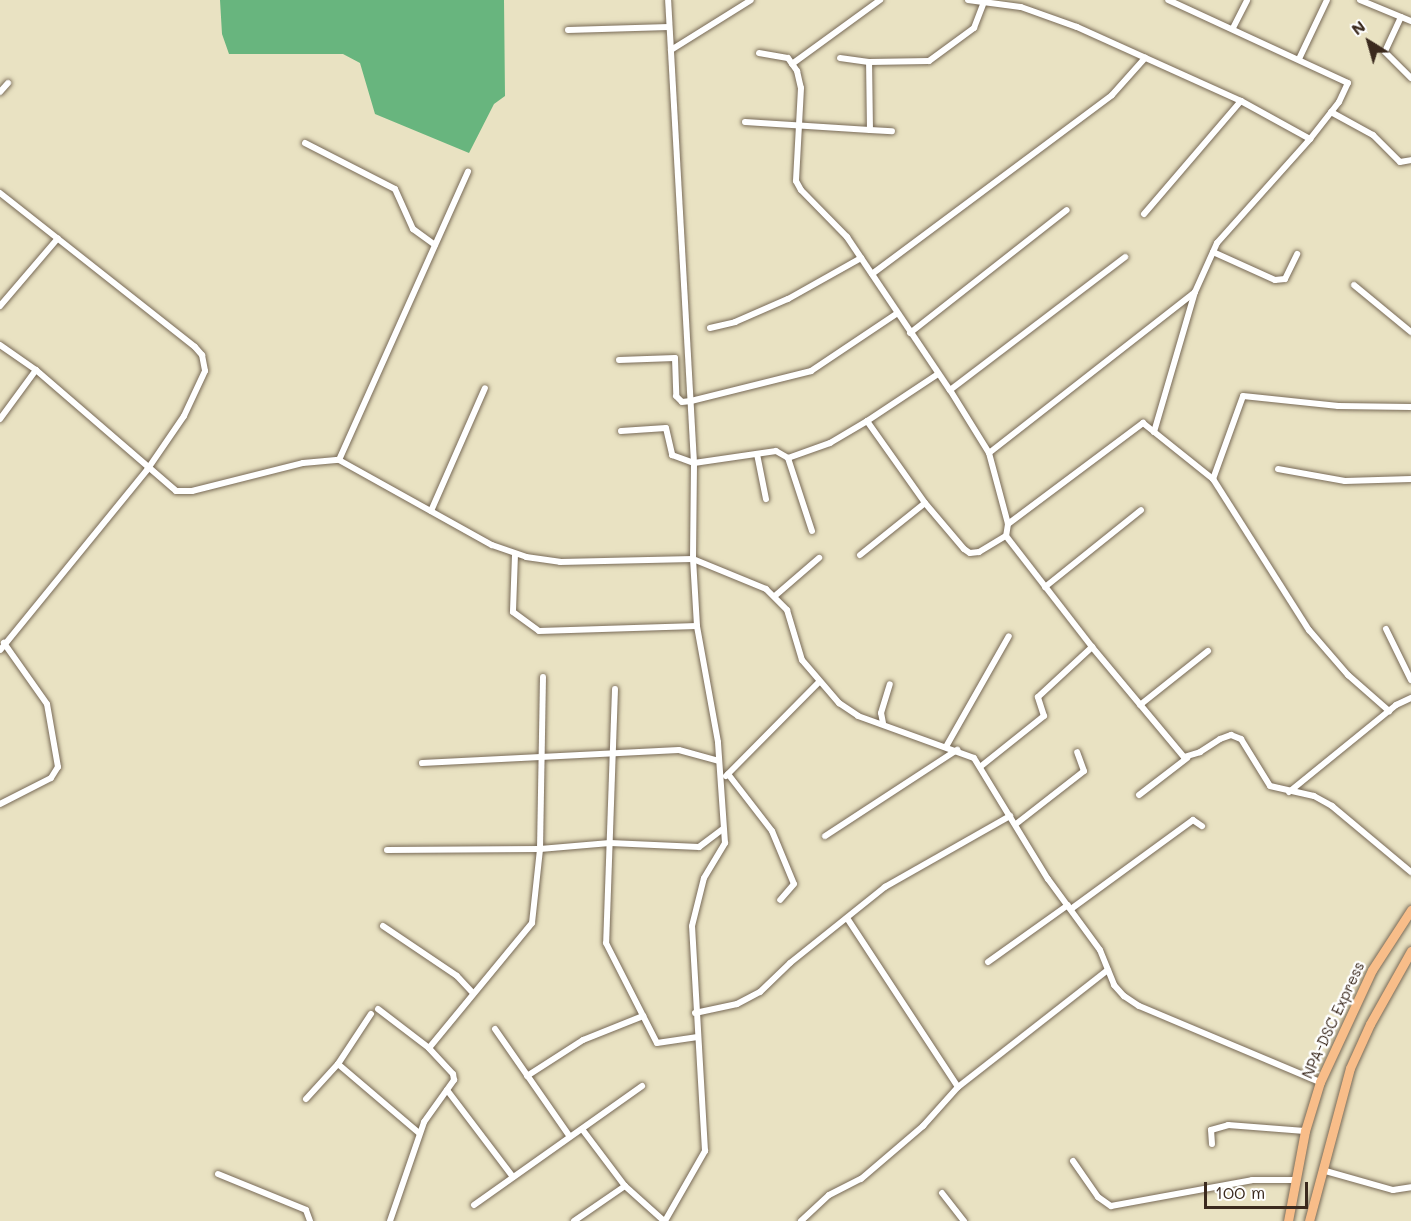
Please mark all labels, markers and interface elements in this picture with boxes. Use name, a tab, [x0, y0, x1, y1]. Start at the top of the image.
north arrow	[1339, 12, 1399, 72]
text: N	[1347, 15, 1369, 39]
street label: NPA-DSC Express	[1298, 959, 1368, 1081]
scale bar	[1207, 1170, 1310, 1208]
text: 100 m	[1215, 1180, 1265, 1204]

